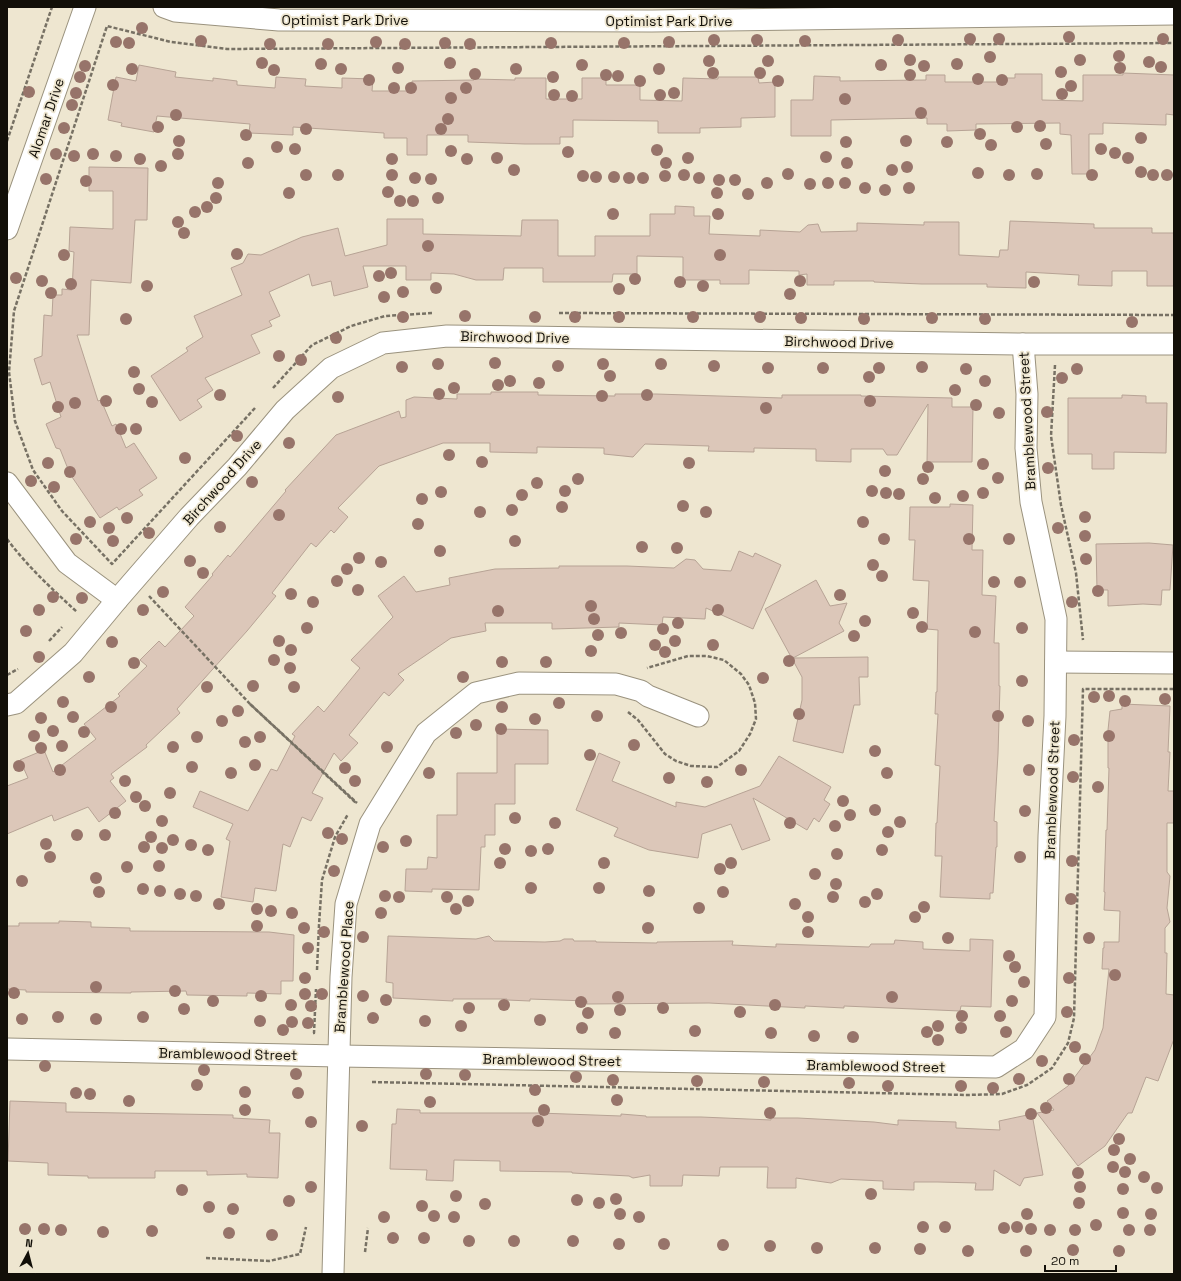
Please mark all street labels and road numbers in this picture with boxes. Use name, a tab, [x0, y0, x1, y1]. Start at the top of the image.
street label: Optimist Park Drive	[282, 11, 408, 29]
street label: Optimist Park Drive	[606, 12, 732, 30]
street label: Alomar Drive	[24, 76, 68, 160]
street label: Birchwood Drive	[460, 327, 570, 347]
street label: Birchwood Drive	[784, 332, 894, 352]
street label: Bramblewood Street	[1014, 351, 1040, 491]
street label: Birchwood Drive	[179, 435, 265, 529]
street label: Bramblewood Street	[1041, 720, 1063, 860]
street label: Bramblewood Place	[330, 900, 358, 1034]
street label: Bramblewood Street	[158, 1044, 298, 1064]
street label: Bramblewood Street	[482, 1050, 622, 1070]
street label: Bramblewood Street	[806, 1056, 946, 1076]

